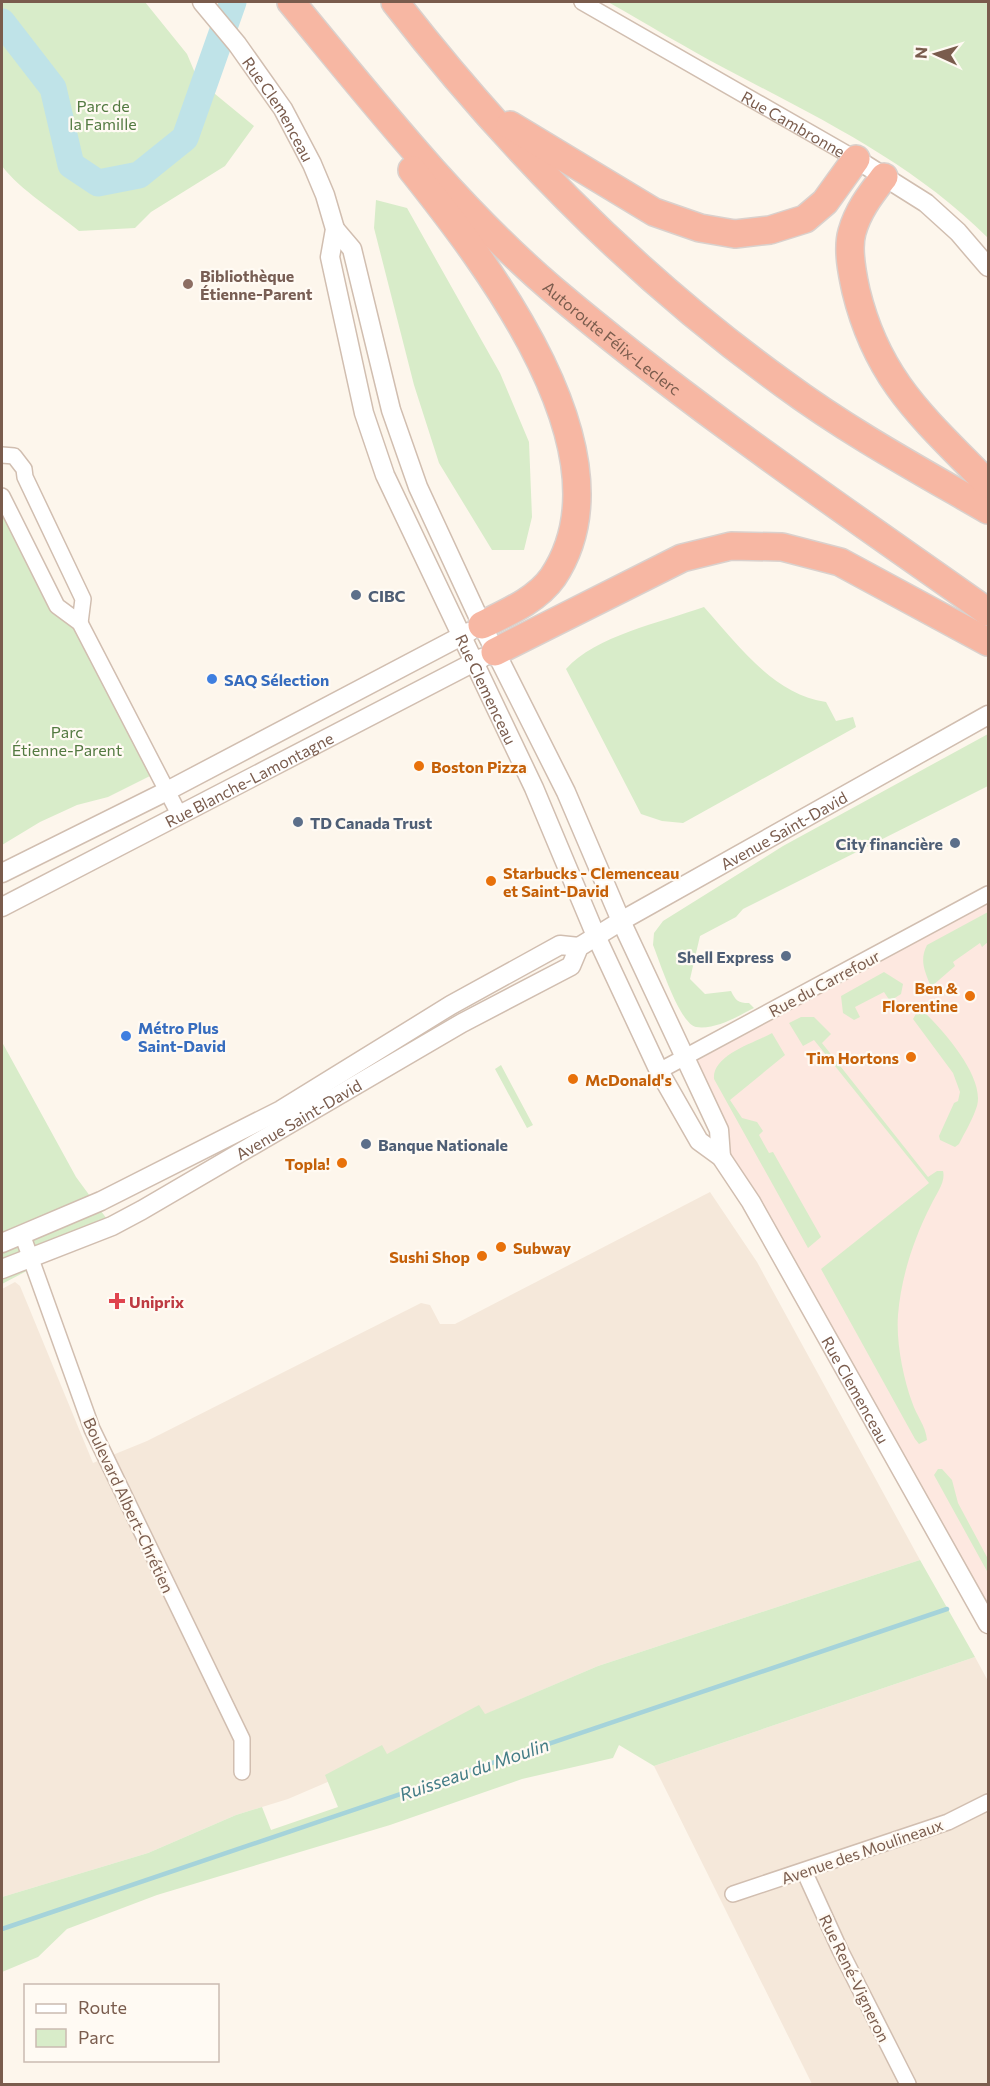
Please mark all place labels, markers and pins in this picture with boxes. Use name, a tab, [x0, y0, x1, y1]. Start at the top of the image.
place label: Bibliothèque Étienne-Parent	[200, 266, 313, 303]
marker: Bibliothèque Étienne-Parent	[181, 277, 195, 291]
place label: CIBC	[368, 586, 406, 605]
marker: CIBC	[349, 588, 363, 602]
place label: SAQ Sélection	[224, 670, 329, 689]
marker: SAQ Sélection	[205, 672, 219, 686]
place label: Boston Pizza	[431, 757, 527, 776]
marker: Boston Pizza	[412, 759, 426, 773]
place label: TD Canada Trust	[310, 813, 432, 832]
marker: TD Canada Trust	[291, 815, 305, 829]
place label: City financière	[836, 834, 943, 853]
marker: City financière	[948, 836, 962, 850]
place label: Starbucks - Clemenceau et Saint-David	[503, 863, 679, 900]
marker: Starbucks - Clemenceau et Saint-David	[484, 874, 498, 888]
place label: Shell Express	[677, 947, 774, 966]
marker: Shell Express	[779, 949, 793, 963]
place label: Ben & Florentine	[882, 978, 959, 1015]
marker: Ben & Florentine	[963, 989, 977, 1003]
place label: Métro Plus Saint-David	[138, 1018, 226, 1055]
marker: Métro Plus Saint-David	[119, 1029, 133, 1043]
place label: Tim Hortons	[806, 1048, 899, 1067]
marker: Tim Hortons	[904, 1050, 918, 1064]
place label: McDonald's	[585, 1070, 672, 1089]
marker: McDonald's	[566, 1072, 580, 1086]
place label: Banque Nationale	[378, 1135, 508, 1154]
marker: Banque Nationale	[359, 1137, 373, 1151]
place label: Topla!	[285, 1154, 330, 1173]
marker: Topla!	[335, 1156, 349, 1170]
place label: Subway	[513, 1238, 571, 1257]
marker: Subway	[494, 1240, 508, 1254]
place label: Sushi Shop	[389, 1247, 470, 1266]
marker: Sushi Shop	[475, 1249, 489, 1263]
place label: Uniprix	[129, 1292, 184, 1311]
marker: Uniprix	[110, 1294, 124, 1308]

